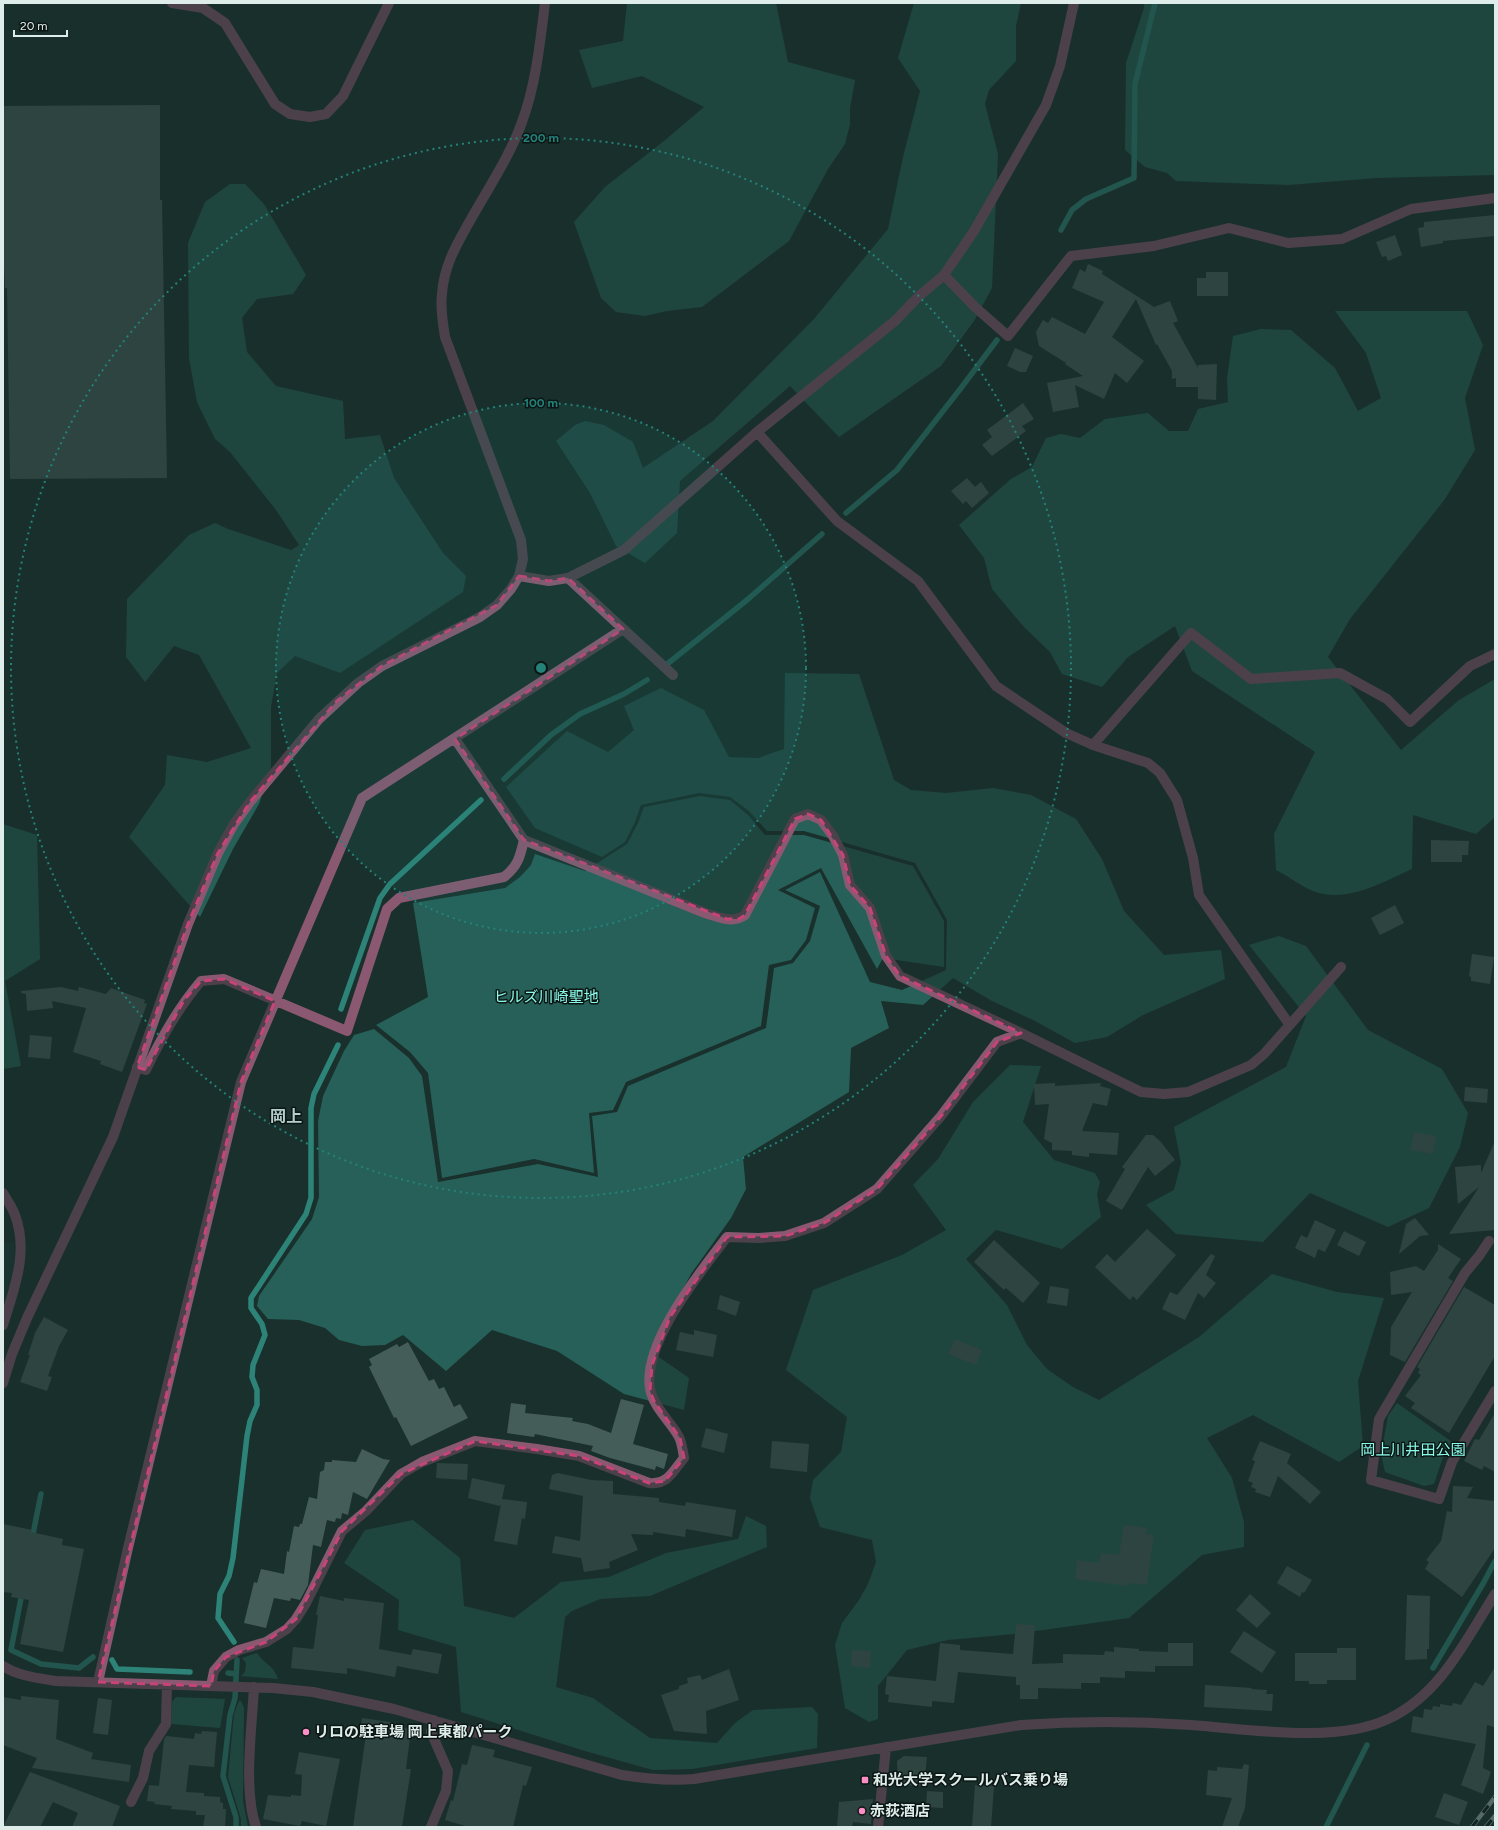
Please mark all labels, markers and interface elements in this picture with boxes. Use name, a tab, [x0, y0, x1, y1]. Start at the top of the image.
scale bar	[14, 12, 67, 38]
text: 20 m	[20, 19, 48, 33]
text: 200 m	[523, 131, 559, 145]
text: 100 m	[524, 396, 558, 410]
centre of rings	[534, 661, 548, 675]
park label: ヒルズ川崎聖地	[493, 988, 599, 1006]
district label: 岡上	[270, 1107, 302, 1126]
park label: 岡上川井田公園	[1360, 1441, 1466, 1459]
place label: リロの駐車場 岡上東都パーク	[314, 1723, 513, 1741]
marker: リロの駐車場 岡上東都パーク	[301, 1727, 311, 1737]
place label: 和光大学スクールバス乗り場	[873, 1771, 1068, 1789]
marker: 和光大学スクールバス乗り場	[860, 1775, 870, 1785]
place label: 赤荻酒店	[870, 1802, 930, 1820]
marker: 赤荻酒店	[857, 1806, 867, 1816]

